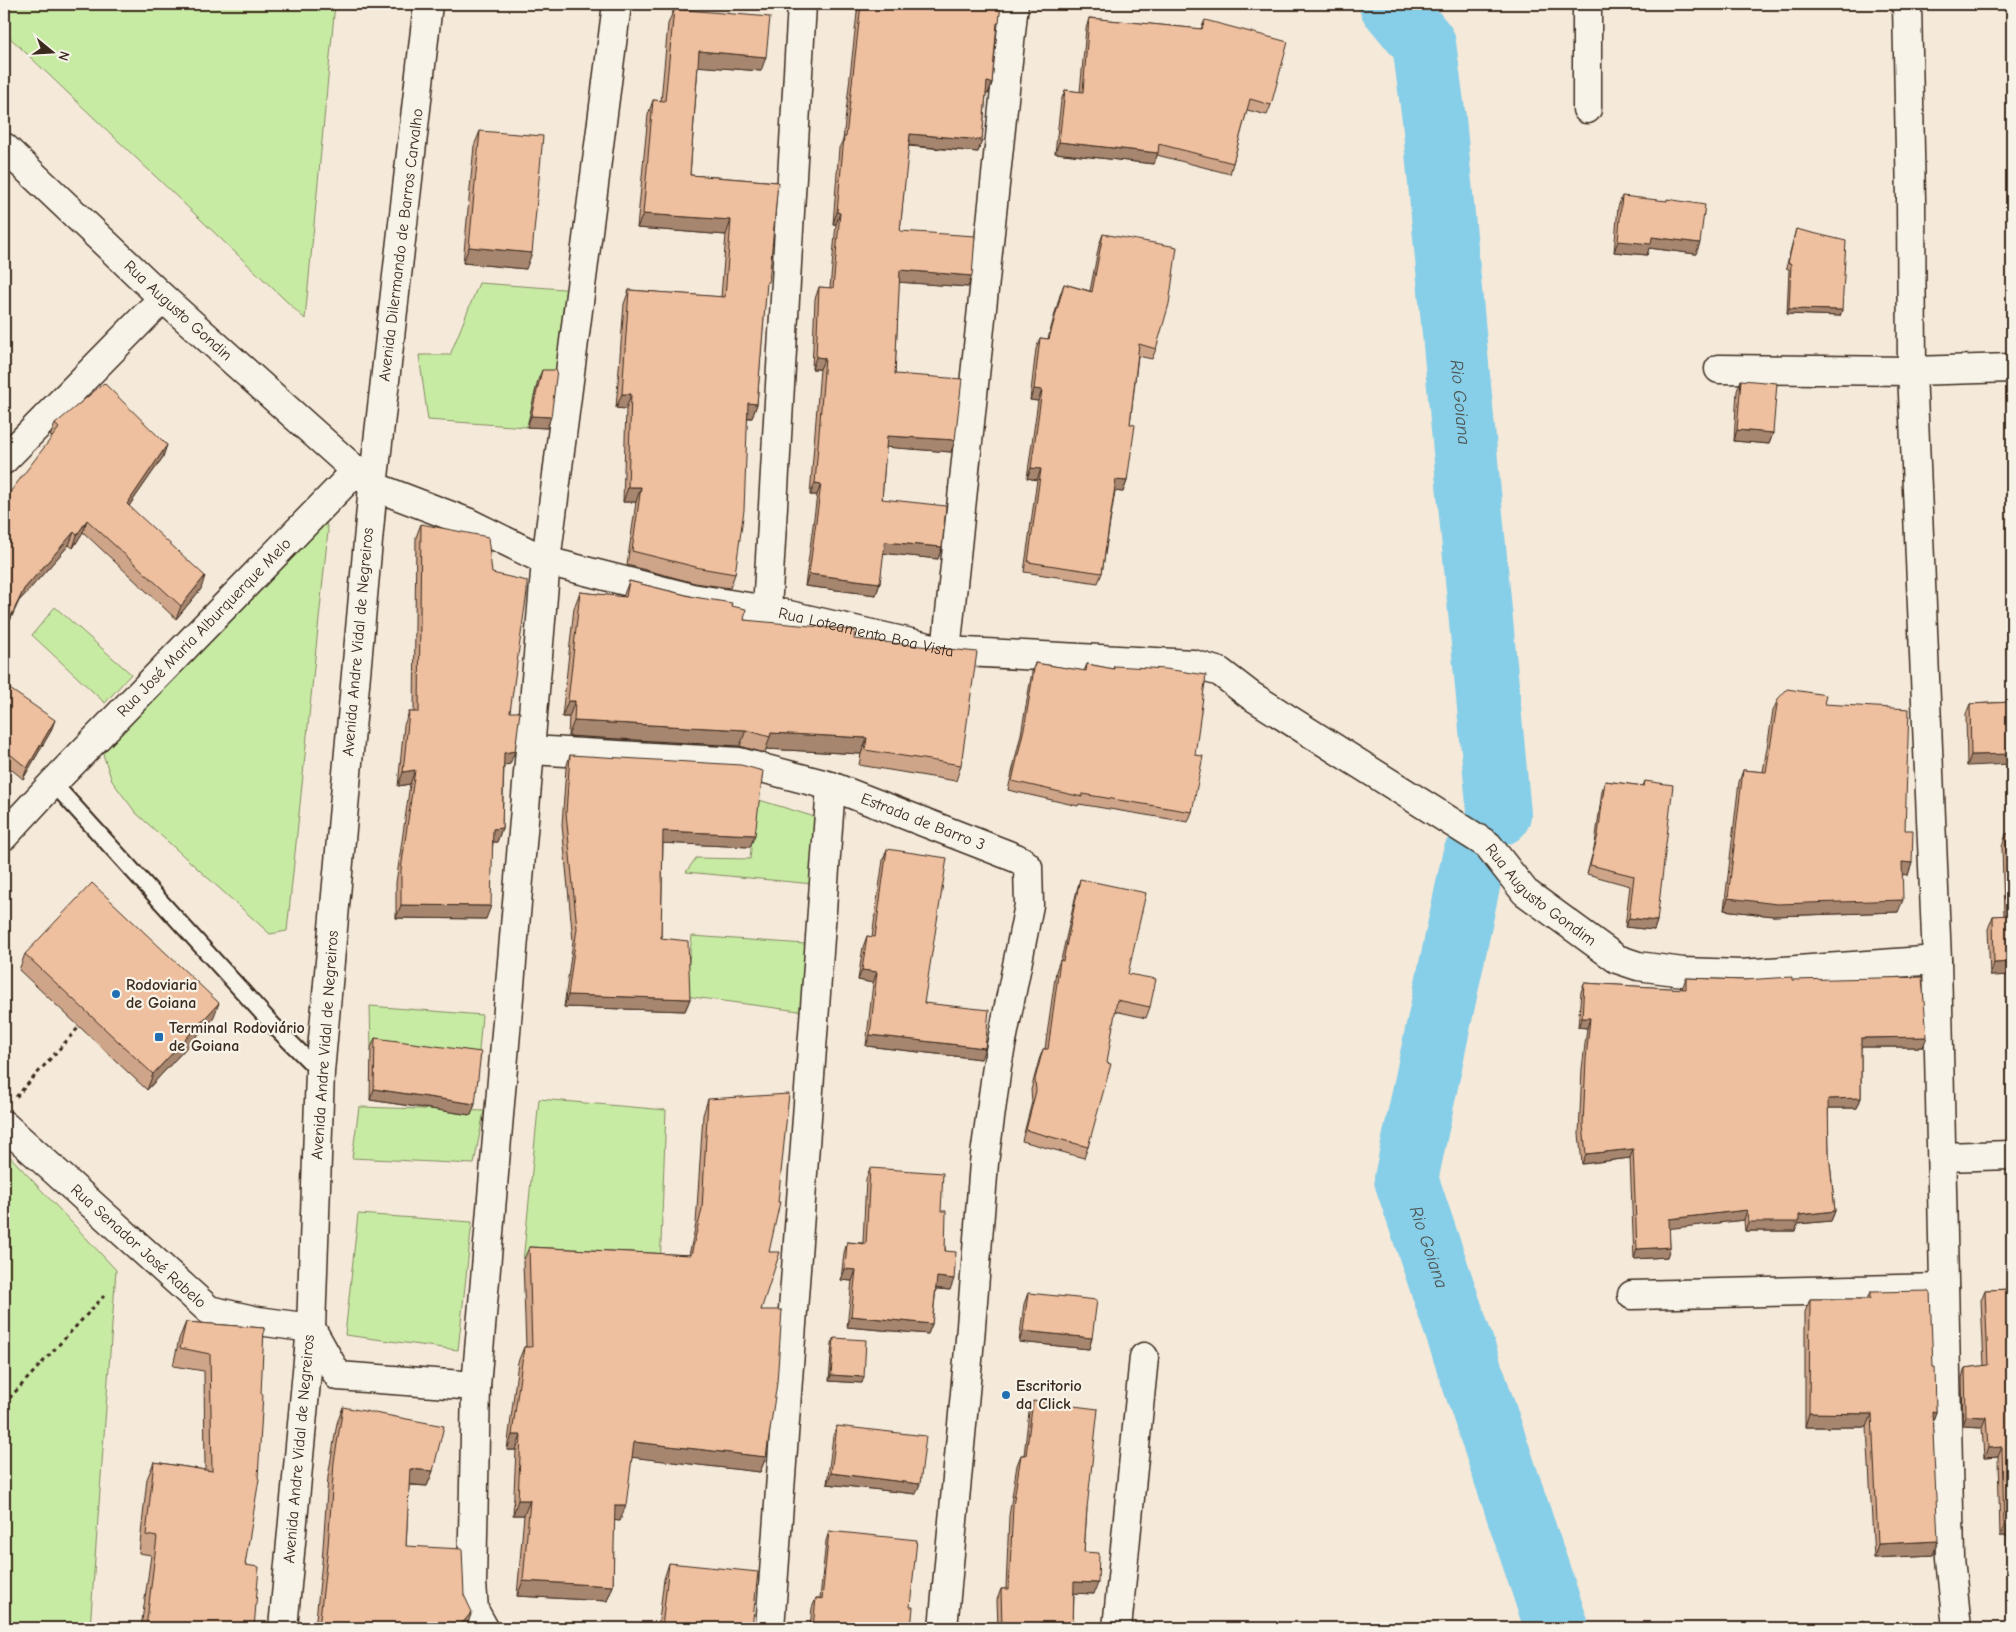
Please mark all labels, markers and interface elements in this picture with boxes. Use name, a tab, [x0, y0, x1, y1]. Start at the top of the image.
north arrow	[28, 28, 78, 78]
text: N	[54, 49, 73, 63]
street label: Avenida Dilermando de Barros Carvalho	[375, 108, 427, 382]
street label: Rua Augusto Gondin	[120, 257, 236, 365]
water label: Rio Goiana	[1446, 359, 1475, 446]
street label: Avenida Andre Vidal de Negreiros	[339, 526, 377, 757]
street label: Rua José Maria Alburquerque Melo	[113, 534, 295, 720]
street label: Rua Loteamento Boa Vista	[777, 604, 954, 660]
street label: Estrada de Barro 3	[858, 789, 988, 854]
street label: Rua Augusto Gondim	[1482, 840, 1599, 950]
street label: Avenida Andre Vidal de Negreiros	[308, 929, 342, 1160]
place label: Rodoviaria de Goiana	[126, 976, 197, 1012]
marker: Rodoviaria de Goiana	[110, 988, 122, 1000]
place label: Terminal Rodoviário de Goiana	[169, 1019, 305, 1055]
marker: Terminal Rodoviário de Goiana	[153, 1031, 165, 1043]
street label: Rua Senador José Rabelo	[67, 1181, 210, 1312]
water label: Rio Goiana	[1405, 1203, 1452, 1291]
street label: Avenida Andre Vidal de Negreiros	[280, 1333, 318, 1564]
place label: Escritorio da Click	[1016, 1377, 1082, 1413]
marker: Escritorio da Click	[1000, 1389, 1012, 1401]

